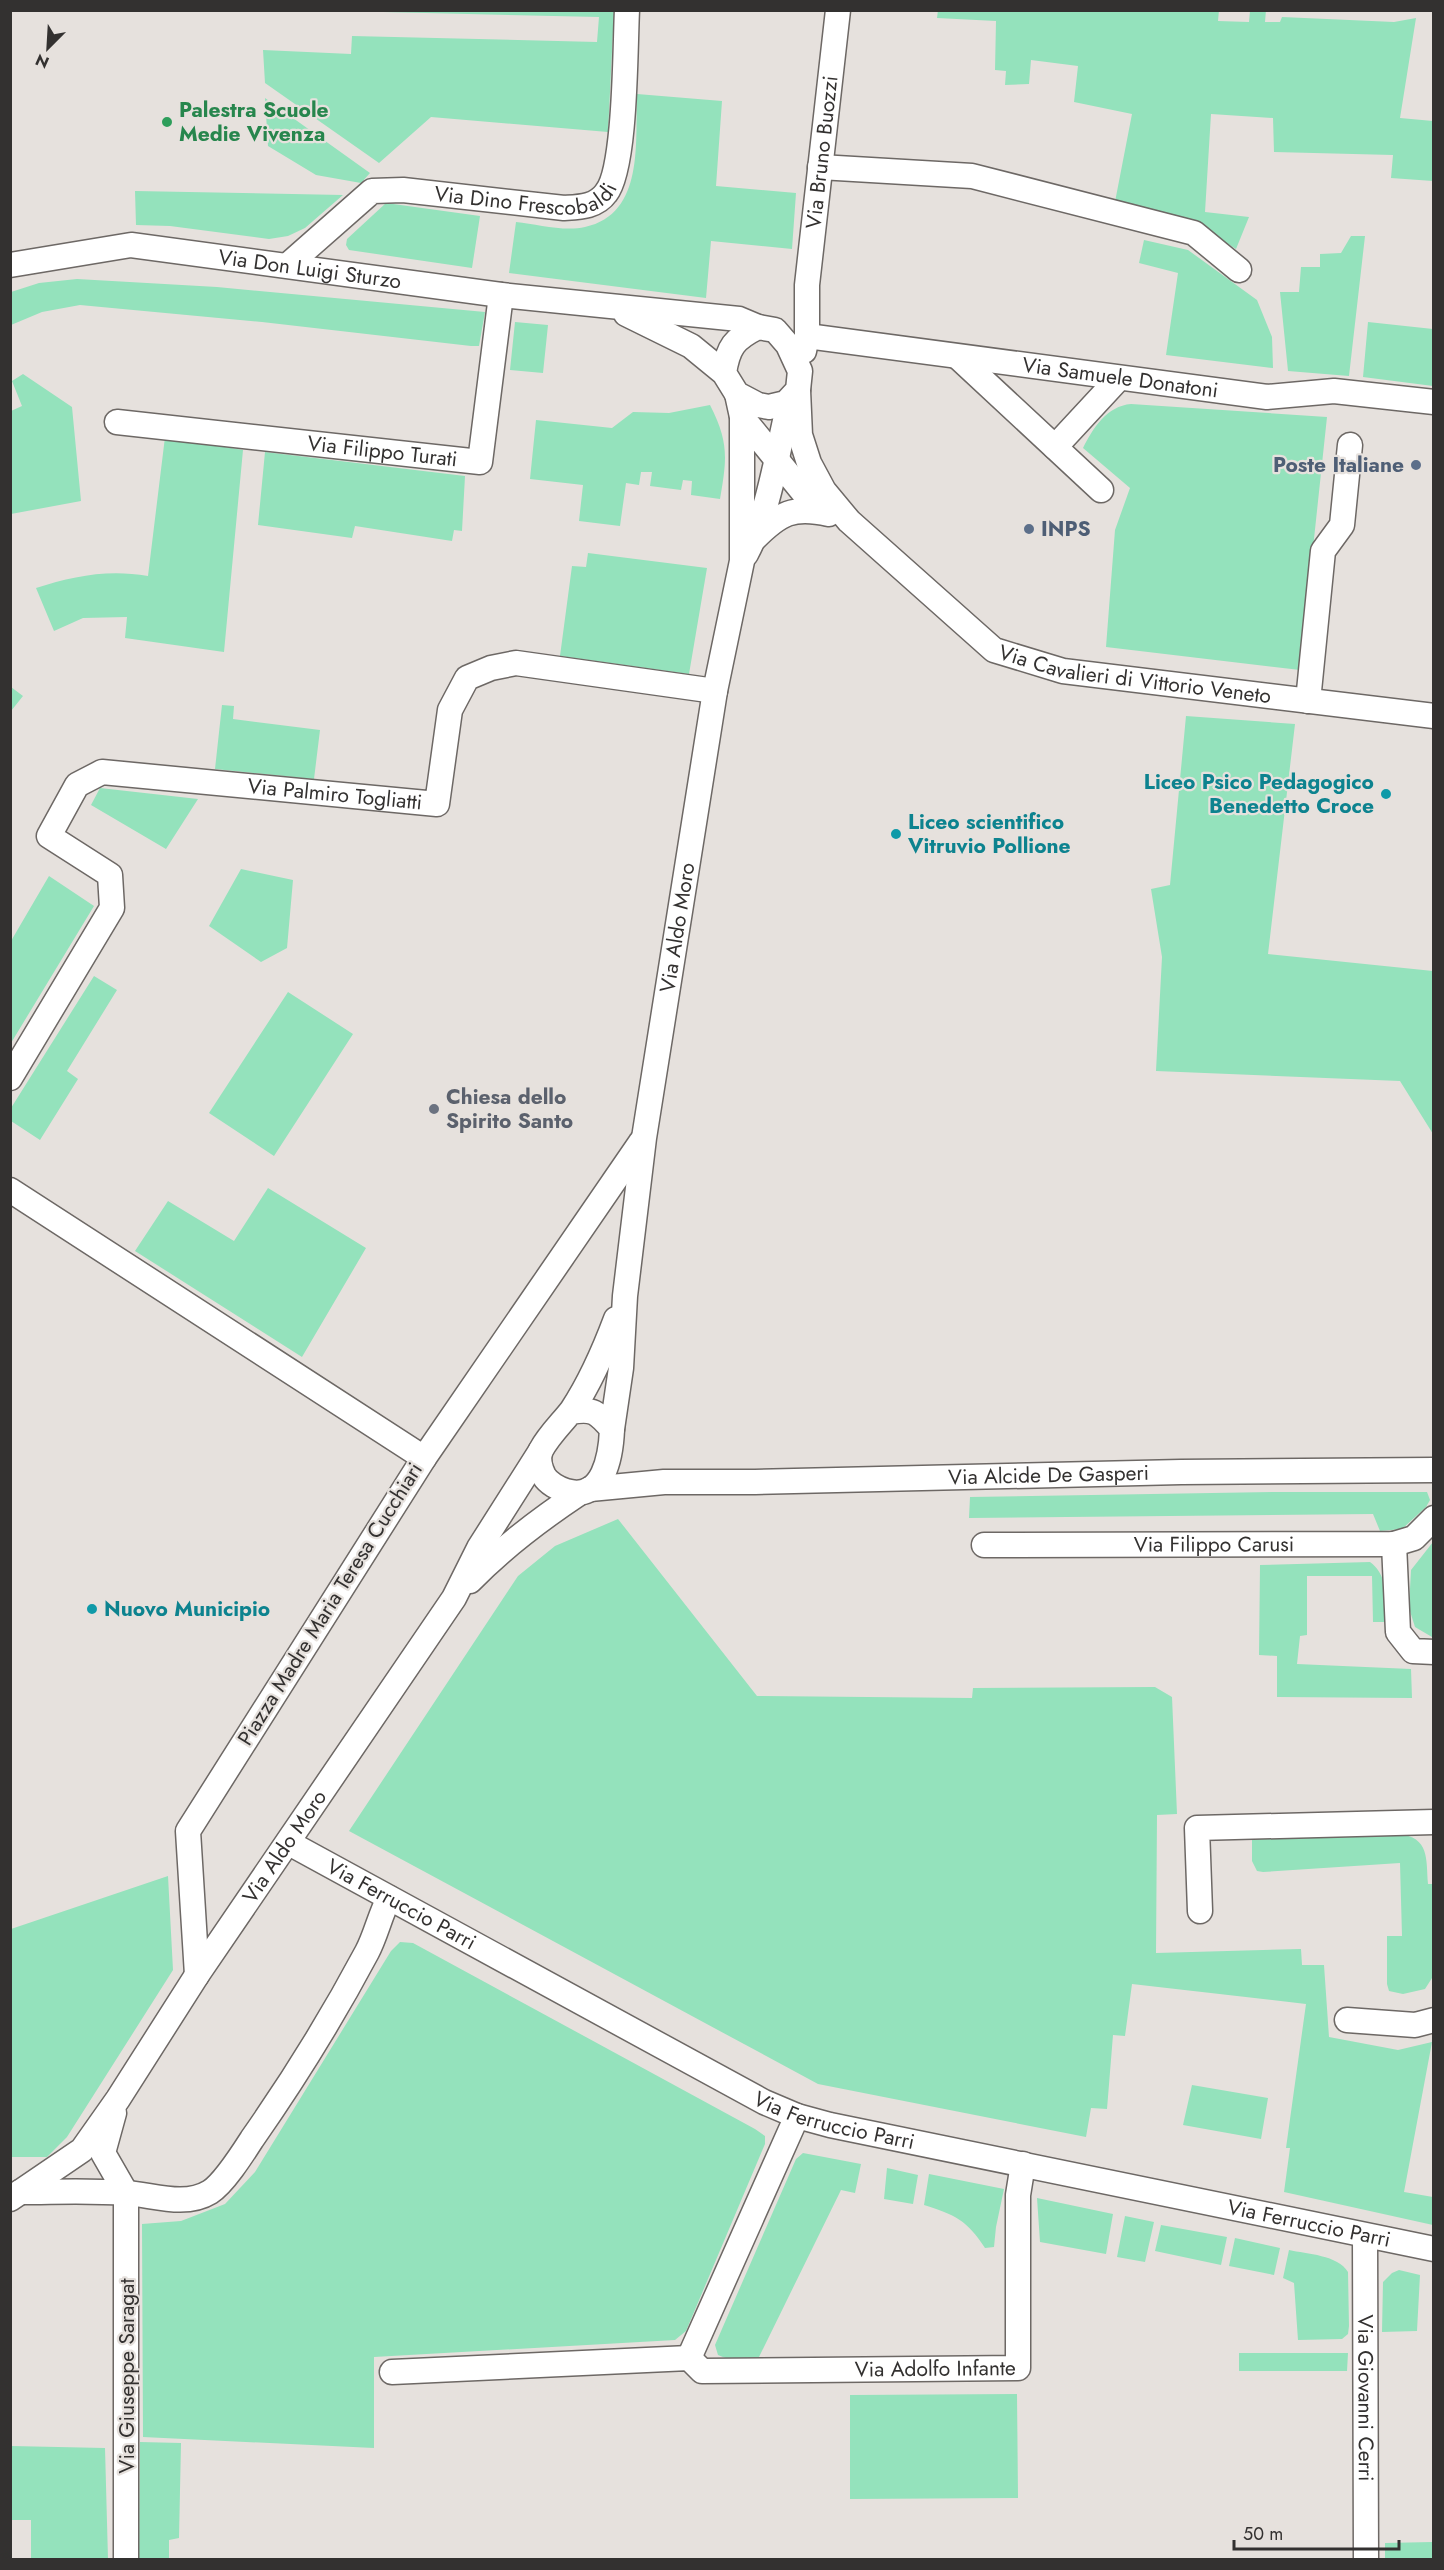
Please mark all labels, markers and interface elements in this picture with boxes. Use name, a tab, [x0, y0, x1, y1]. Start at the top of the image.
north arrow	[18, 18, 78, 78]
text: N	[32, 48, 53, 74]
street label: Via Bruno Buozzi	[798, 74, 846, 230]
place label: Palestra Scuole Medie Vivenza	[179, 95, 329, 149]
marker: Palestra Scuole Medie Vivenza	[160, 115, 174, 129]
street label: Via Dino Frescobaldi	[433, 178, 624, 223]
street label: Via Don Luigi Sturzo	[216, 242, 403, 296]
street label: Via Samuele Donatoni	[1020, 350, 1220, 405]
street label: Via Filippo Turati	[306, 428, 459, 474]
place label: Poste Italiane	[1273, 450, 1404, 480]
marker: Poste Italiane	[1409, 458, 1423, 472]
place label: INPS	[1041, 514, 1091, 544]
marker: INPS	[1022, 522, 1036, 536]
street label: Via Cavalieri di Vittorio Veneto	[995, 637, 1273, 711]
place label: Liceo Psico Pedagogico Benedetto Croce	[1144, 767, 1374, 821]
street label: Via Palmiro Togliatti	[246, 771, 424, 818]
marker: Liceo Psico Pedagogico Benedetto Croce	[1379, 787, 1393, 801]
place label: Liceo scientifico Vitruvio Pollione	[907, 807, 1071, 861]
marker: Liceo scientifico Vitruvio Pollione	[889, 827, 903, 841]
street label: Via Aldo Moro	[652, 860, 703, 995]
place label: Chiesa dello Spirito Santo	[446, 1082, 573, 1136]
marker: Chiesa dello Spirito Santo	[427, 1102, 441, 1116]
street label: Piazza Madre Maria Teresa Cucchiari	[230, 1457, 430, 1751]
street label: Via Alcide De Gasperi	[948, 1458, 1149, 1492]
street label: Via Filippo Carusi	[1134, 1529, 1294, 1560]
place label: Nuovo Municipio	[104, 1594, 270, 1624]
marker: Nuovo Municipio	[85, 1602, 99, 1616]
street label: Via Aldo Moro	[235, 1784, 334, 1909]
street label: Via Ferruccio Parri	[321, 1851, 481, 1957]
street label: Via Ferruccio Parri	[748, 2084, 917, 2157]
street label: Via Ferruccio Parri	[1225, 2192, 1393, 2255]
street label: Via Giuseppe Saragat	[112, 2279, 142, 2473]
street label: Via Giovanni Cerri	[1350, 2314, 1381, 2482]
street label: Via Adolfo Infante	[855, 2353, 1016, 2385]
scale bar	[1234, 2513, 1399, 2551]
text: 50 m	[1243, 2521, 1283, 2547]

